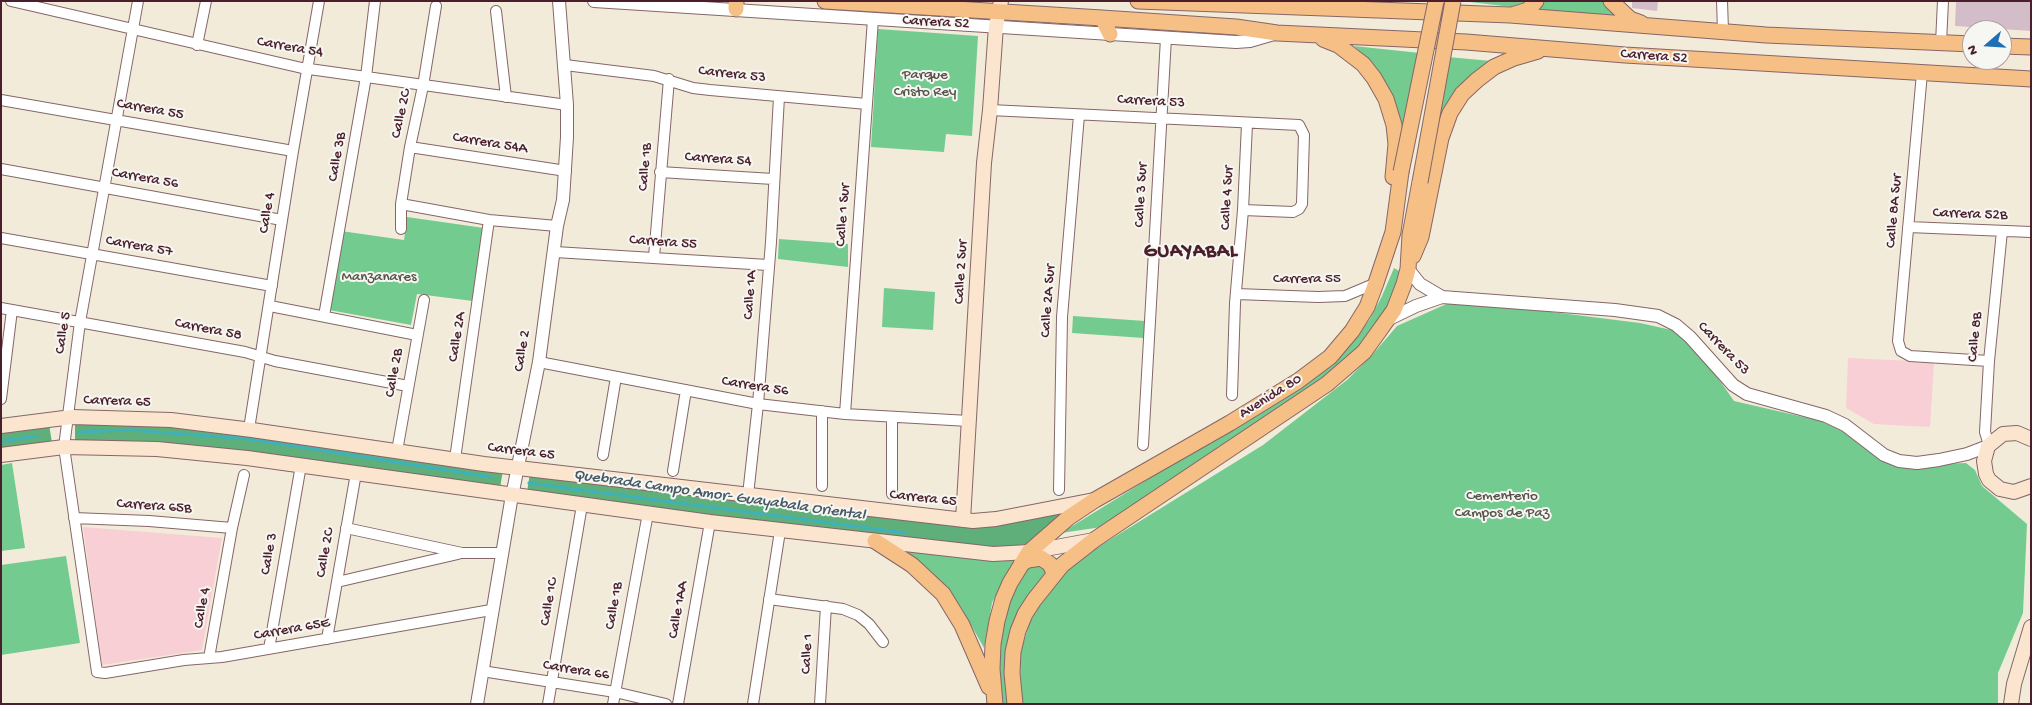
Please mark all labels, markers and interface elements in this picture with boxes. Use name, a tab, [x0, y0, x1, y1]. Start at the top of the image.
street label: Carrera 52	[902, 12, 970, 34]
north arrow	[1962, 20, 2012, 70]
street label: Carrera 54	[255, 33, 325, 63]
text: N	[1964, 43, 1983, 57]
street label: Carrera 52	[1620, 46, 1688, 68]
street label: Carrera 53	[697, 63, 767, 87]
park label: Parque Cristo Rey	[894, 67, 956, 102]
street label: Calle 2C	[388, 88, 416, 140]
street label: Carrera 53	[1117, 91, 1185, 113]
street label: Carrera 55	[115, 95, 185, 125]
street label: Carrera 54A	[451, 129, 529, 159]
street label: Calle 3B	[325, 131, 351, 183]
street label: Calle 1B	[635, 142, 657, 192]
street label: Carrera 54	[684, 149, 752, 171]
street label: Calle 3 Sur	[1131, 162, 1153, 228]
street label: Carrera 56	[110, 164, 180, 194]
street label: Calle 4 Sur	[1217, 165, 1239, 231]
street label: Calle 8A Sur	[1883, 173, 1907, 249]
street label: Calle 1 Sur	[833, 183, 855, 247]
street label: Calle 4	[256, 191, 280, 235]
street label: Carrera 52B	[1932, 205, 2008, 225]
street label: Carrera 57	[104, 232, 174, 262]
street label: Carrera 55	[629, 232, 697, 254]
street label: Calle 2 Sur	[951, 239, 973, 305]
district label: GUAYABAL	[1143, 241, 1239, 265]
street label: Calle 2A Sur	[1037, 264, 1061, 338]
park label: Manzanares	[342, 269, 416, 287]
street label: Calle 1A	[740, 270, 762, 320]
street label: Carrera 55	[1273, 271, 1341, 289]
street label: Calle 5	[52, 311, 76, 355]
street label: Calle 2A	[445, 311, 471, 363]
street label: Calle 8B	[1964, 311, 1988, 363]
street label: Carrera 58	[173, 315, 243, 345]
street label: Carrera 53	[1693, 318, 1753, 380]
street label: Calle 2	[511, 329, 535, 373]
street label: Calle 2B	[382, 347, 408, 399]
street label: Avenida 80	[1236, 371, 1306, 423]
street label: Carrera 56	[720, 373, 790, 401]
street label: Carrera 65	[83, 392, 151, 412]
street label: Carrera 65	[486, 439, 556, 465]
water label: Quebrada Campo Amor- Guayabala Oriental	[572, 466, 866, 526]
street label: Carrera 65	[888, 487, 958, 511]
park label: Cementerio Campos de Paz	[1455, 488, 1549, 523]
street label: Carrera 65B	[116, 495, 192, 519]
street label: Calle 2C	[313, 527, 339, 579]
street label: Calle 3	[257, 532, 283, 576]
street label: Calle 1C	[537, 577, 563, 627]
street label: Calle 1AA	[665, 580, 693, 640]
street label: Calle 1B	[602, 581, 628, 631]
street label: Calle 4	[191, 586, 215, 630]
street label: Carrera 65E	[253, 614, 331, 646]
street label: Calle 1	[798, 633, 818, 675]
street label: Carrera 66	[541, 657, 611, 685]

